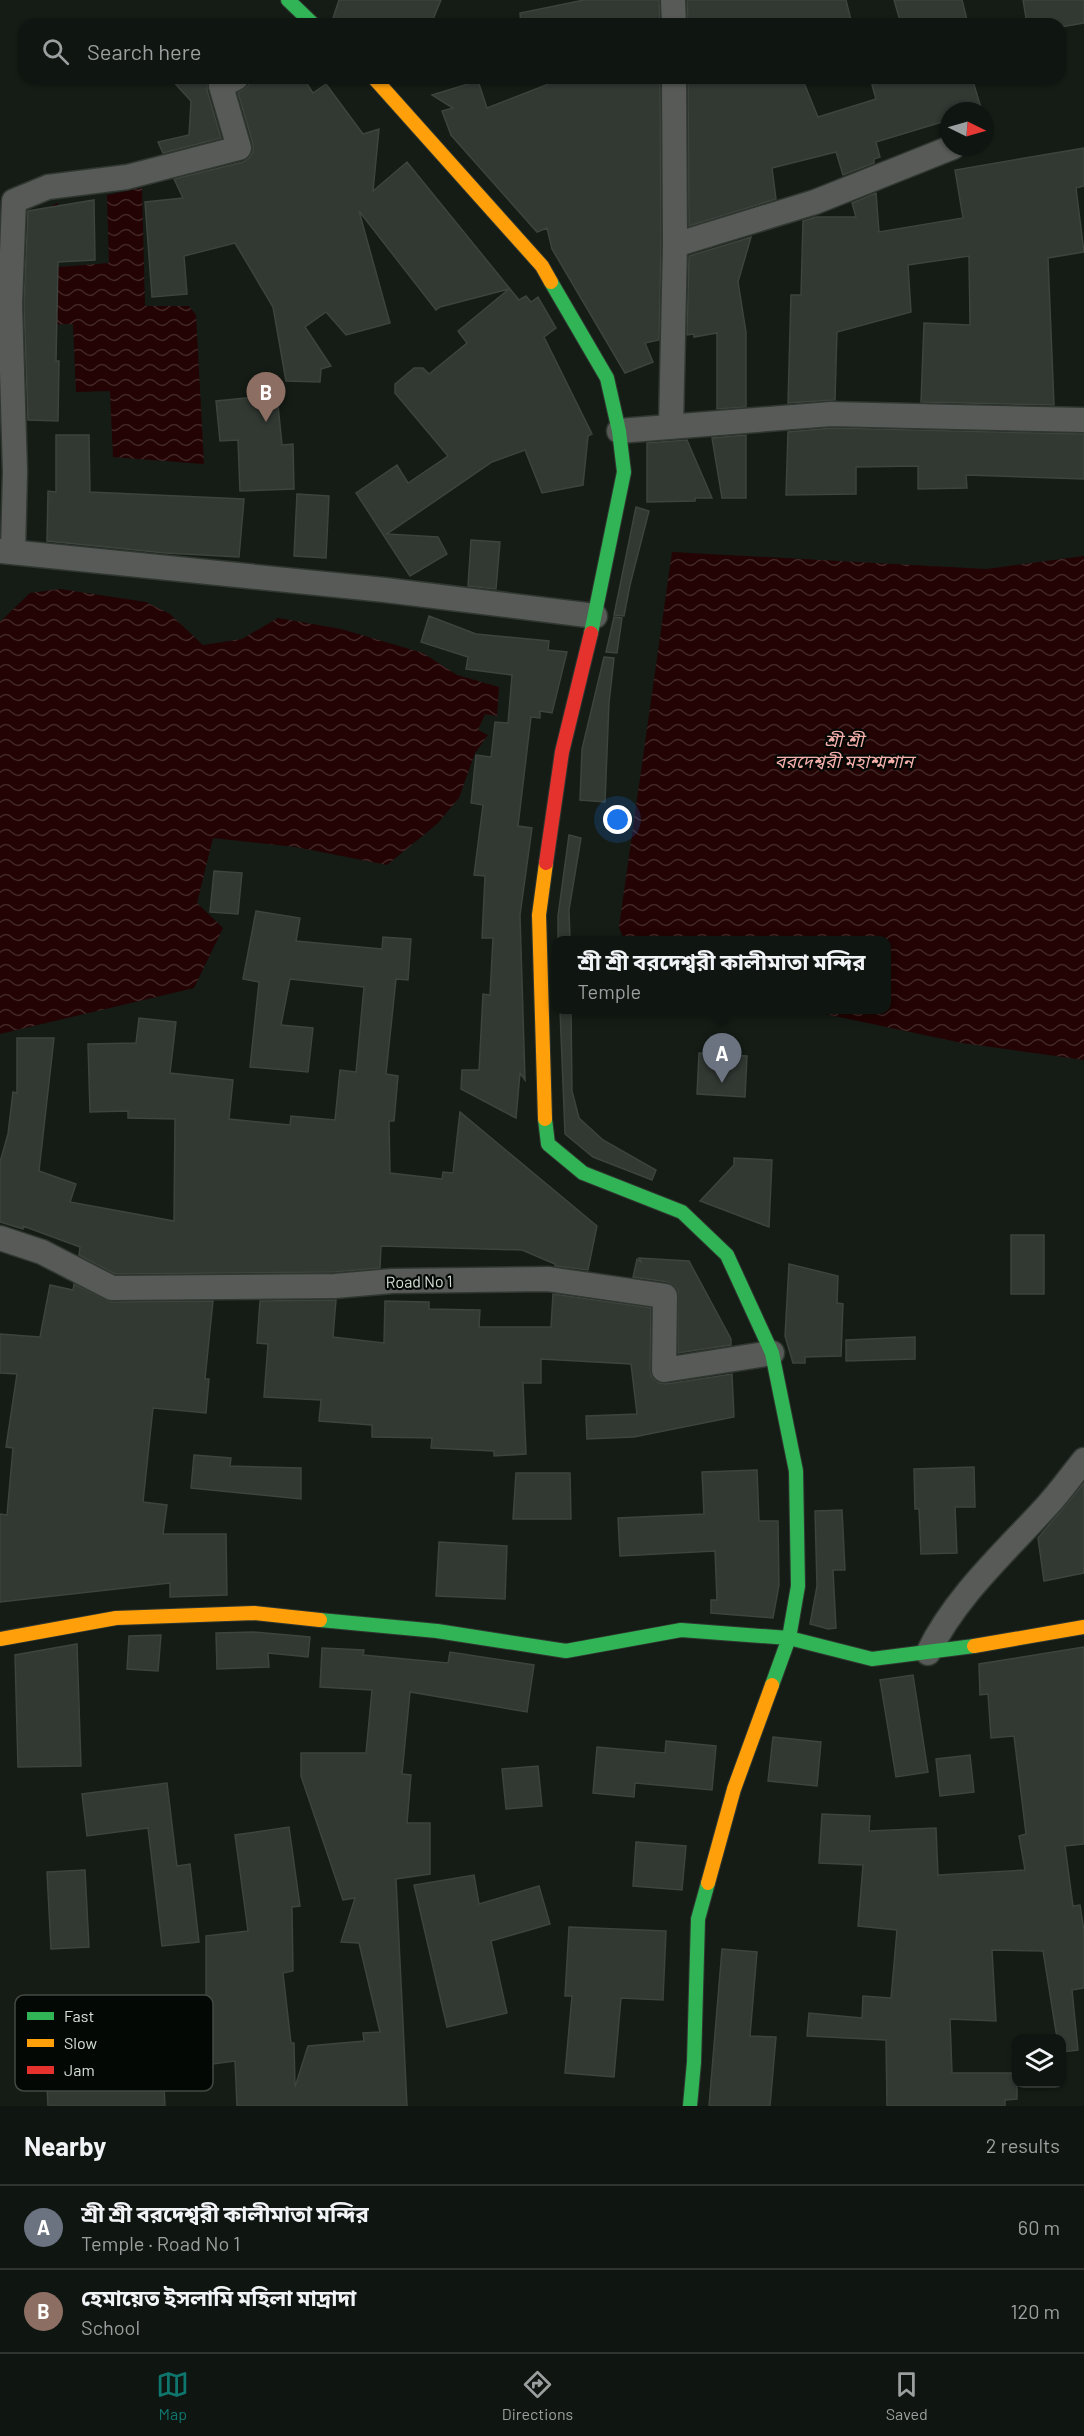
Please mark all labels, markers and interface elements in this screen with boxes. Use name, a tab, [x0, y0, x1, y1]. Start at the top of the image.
search box	[18, 18, 1066, 84]
icon: search	[39, 35, 72, 68]
text: Search here	[87, 38, 201, 64]
north arrow	[940, 102, 994, 156]
pin: B	[246, 372, 286, 422]
water label: শ্রী শ্রী বরদেশ্বরী মহাশ্মশান	[775, 729, 917, 772]
your location	[603, 805, 632, 834]
popup	[552, 936, 891, 1014]
text: শ্রী শ্রী বরদেশ্বরী কালীমাতা মন্দির	[578, 948, 865, 974]
text: Temple	[578, 979, 641, 1003]
pin: A	[702, 1034, 742, 1083]
street label: Road No 1	[385, 1271, 453, 1291]
legend	[15, 1995, 213, 2091]
text: Fast	[64, 2006, 94, 2025]
text: Slow	[64, 2033, 97, 2052]
map controls	[1012, 2034, 1066, 2088]
button: layers	[1012, 2034, 1066, 2088]
text: Jam	[64, 2060, 95, 2079]
text: Nearby	[24, 2130, 106, 2161]
text: 2 results	[986, 2133, 1060, 2157]
text: শ্রী শ্রী বরদেশ্বরী কালীমাতা মন্দির	[81, 2200, 369, 2226]
text: A	[37, 2215, 50, 2239]
text: 60 m	[1018, 2215, 1060, 2239]
text: Temple · Road No 1	[81, 2231, 240, 2255]
text: হেমায়েত ইসলামি মহিলা মাদ্রাদা	[81, 2284, 356, 2310]
text: B	[37, 2299, 50, 2323]
text: 120 m	[1010, 2299, 1060, 2323]
text: School	[81, 2315, 140, 2339]
tab: Map	[156, 2368, 189, 2423]
tab: Directions	[502, 2368, 573, 2423]
tab: Saved	[886, 2368, 928, 2423]

